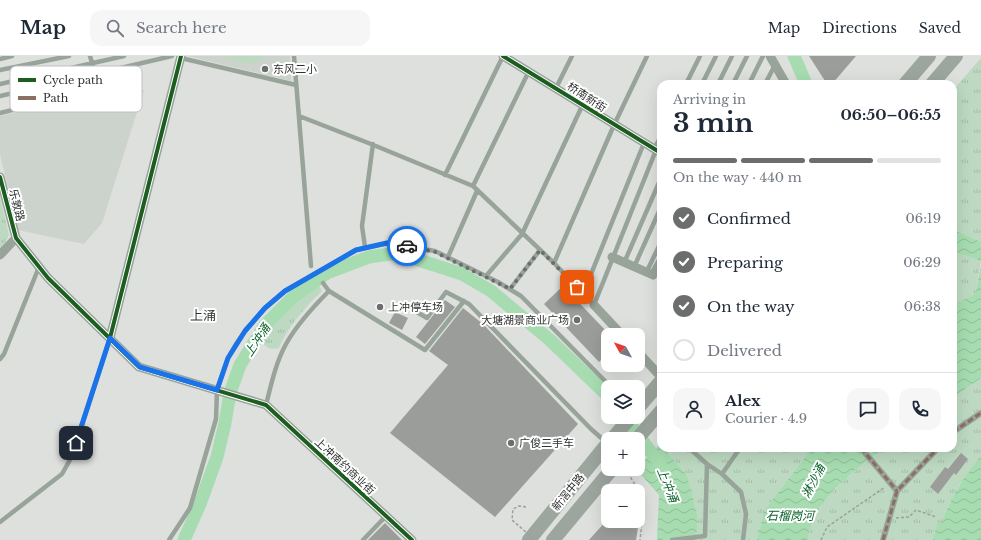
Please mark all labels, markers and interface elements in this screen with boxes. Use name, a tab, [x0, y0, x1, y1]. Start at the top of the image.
search box	[90, 10, 370, 46]
text: Map	[20, 16, 66, 39]
icon: search	[104, 17, 126, 39]
text: Search here	[136, 18, 227, 37]
text: Map	[768, 19, 800, 37]
text: Directions	[822, 19, 897, 37]
text: Saved	[919, 19, 961, 37]
place label: 东风二小	[273, 62, 317, 76]
marker: 东风二小	[260, 64, 270, 74]
legend	[10, 66, 142, 112]
text: Cycle path	[43, 73, 103, 87]
street label: 桥南新街	[565, 79, 609, 115]
text: Path	[43, 91, 69, 105]
text: Arriving in	[673, 91, 746, 108]
text: 06:50–06:55	[841, 105, 941, 124]
text: 3 min	[673, 107, 754, 139]
text: On the way · 440 m	[673, 169, 802, 186]
street label: 乐敦路	[6, 187, 28, 223]
icon: check	[673, 207, 695, 229]
text: Confirmed	[707, 209, 791, 228]
text: 06:19	[905, 210, 941, 227]
courier	[387, 226, 427, 266]
icon: car	[396, 235, 418, 257]
icon: check	[673, 251, 695, 273]
text: Preparing	[707, 253, 783, 272]
text: 06:29	[903, 254, 941, 271]
pin	[560, 270, 594, 304]
icon: bag	[566, 276, 588, 298]
icon: check	[673, 295, 695, 317]
text: On the way	[707, 297, 795, 316]
text: 06:38	[904, 298, 941, 315]
place label: 上冲停车场	[388, 300, 443, 314]
marker: 上冲停车场	[375, 302, 385, 312]
district label: 上涌	[190, 307, 216, 324]
place label: 大塘湖景商业广场	[481, 313, 569, 327]
marker: 大塘湖景商业广场	[572, 315, 582, 325]
water label: 上冲涌	[241, 319, 274, 359]
north arrow	[601, 328, 645, 372]
map controls	[601, 328, 645, 528]
text: Delivered	[707, 341, 782, 360]
button: layers	[601, 380, 645, 424]
button: person	[673, 388, 715, 430]
button: chat	[847, 388, 889, 430]
button: phone	[899, 388, 941, 430]
text: Alex	[725, 391, 761, 410]
text: Courier · 4.9	[725, 410, 807, 427]
pin	[59, 426, 93, 460]
icon: home	[65, 432, 87, 454]
button: +	[601, 432, 645, 476]
street label: 上冲南约商业街	[312, 435, 378, 497]
place label: 广俊二手车	[519, 436, 574, 450]
marker: 广俊二手车	[506, 438, 516, 448]
water label: 淋沙涌	[798, 460, 829, 500]
water label: 上冲涌	[654, 465, 682, 506]
street label: 新滘中路	[549, 470, 587, 514]
button: −	[601, 484, 645, 528]
water label: 石榴岗河	[766, 508, 816, 523]

